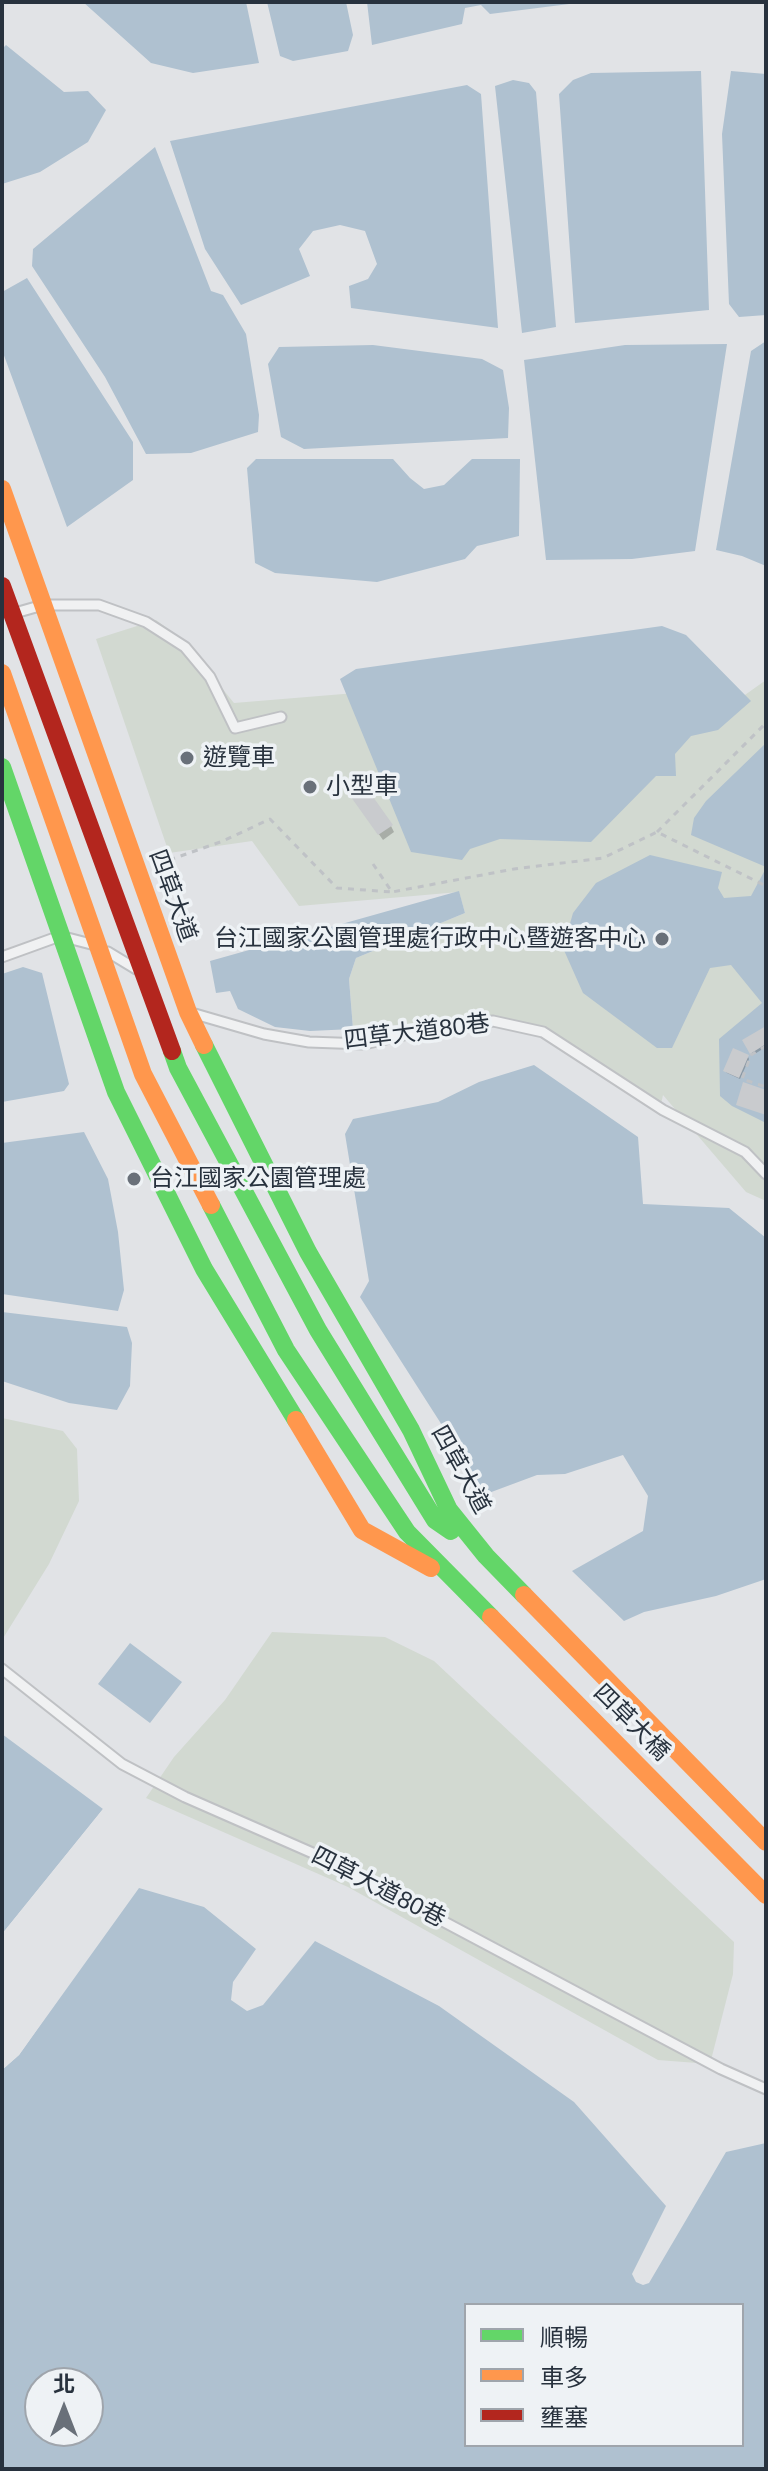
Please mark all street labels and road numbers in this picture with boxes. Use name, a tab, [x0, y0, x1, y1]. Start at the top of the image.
street label: 四草大道	[142, 846, 202, 946]
street label: 四草大道80巷	[342, 1010, 492, 1056]
street label: 四草大道	[424, 1421, 496, 1519]
street label: 四草大橋	[587, 1679, 675, 1767]
street label: 四草大道80巷	[306, 1842, 450, 1934]

